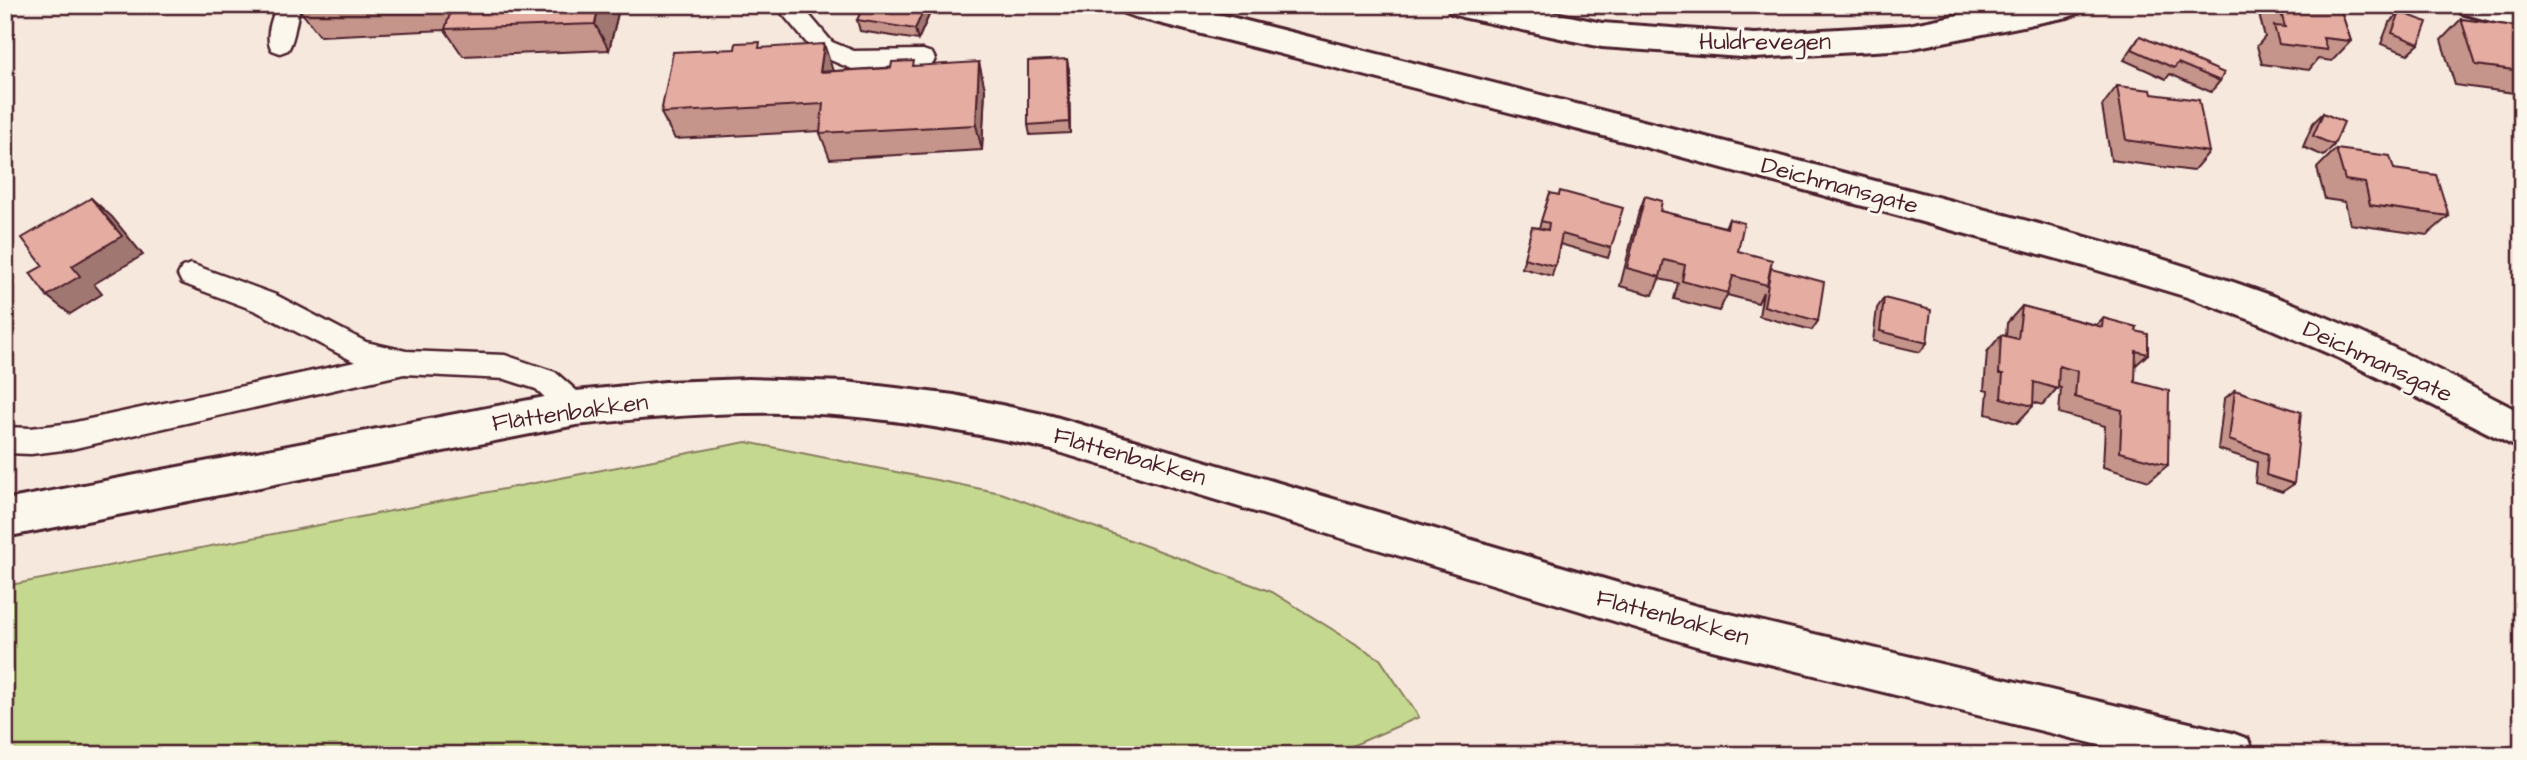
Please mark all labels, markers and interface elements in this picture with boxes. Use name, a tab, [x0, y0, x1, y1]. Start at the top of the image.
street label: Huldrevegen	[1699, 25, 1831, 60]
street label: Deichmansgate	[1757, 149, 1922, 224]
street label: Deichmansgate	[2297, 312, 2458, 412]
street label: Flåttenbakken	[490, 385, 650, 441]
street label: Flåttenbakken	[1050, 419, 1210, 495]
street label: Flåttenbakken	[1592, 581, 1753, 655]

